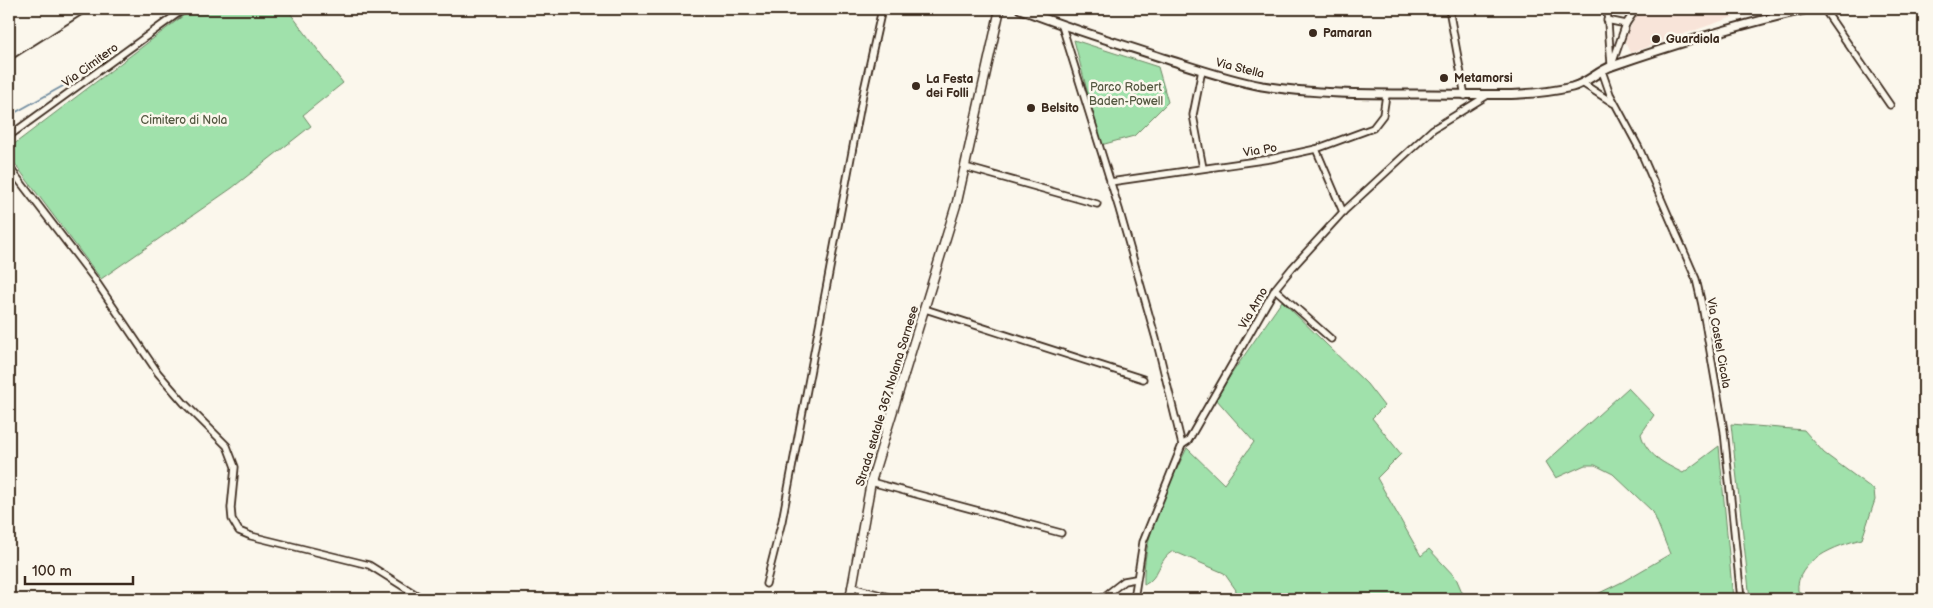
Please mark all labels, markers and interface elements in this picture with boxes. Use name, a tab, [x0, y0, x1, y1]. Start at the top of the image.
place label: Pamaran	[1323, 26, 1372, 41]
marker: Pamaran	[1307, 27, 1319, 39]
place label: Guardiola	[1666, 32, 1720, 47]
marker: Guardiola	[1650, 33, 1662, 45]
street label: Via Cimitero	[59, 40, 121, 91]
street label: Via Stella	[1214, 55, 1266, 82]
place label: Metamorsi	[1454, 71, 1513, 86]
place label: La Festa dei Folli	[926, 72, 973, 101]
marker: Metamorsi	[1438, 72, 1450, 84]
marker: La Festa dei Folli	[910, 80, 922, 92]
park label: Parco Robert Baden-Powell	[1089, 80, 1163, 109]
place label: Belsito	[1041, 101, 1079, 116]
marker: Belsito	[1025, 102, 1037, 114]
park label: Cimitero di Nola	[141, 113, 228, 128]
street label: Via Po	[1242, 140, 1278, 161]
street label: Via Arno	[1236, 285, 1271, 332]
street label: Via Castel Cicala	[1703, 297, 1734, 390]
street label: Strada statale 367 Nolana Sarnese	[853, 304, 922, 488]
scale bar	[25, 553, 132, 585]
text: 100 m	[32, 562, 72, 581]

